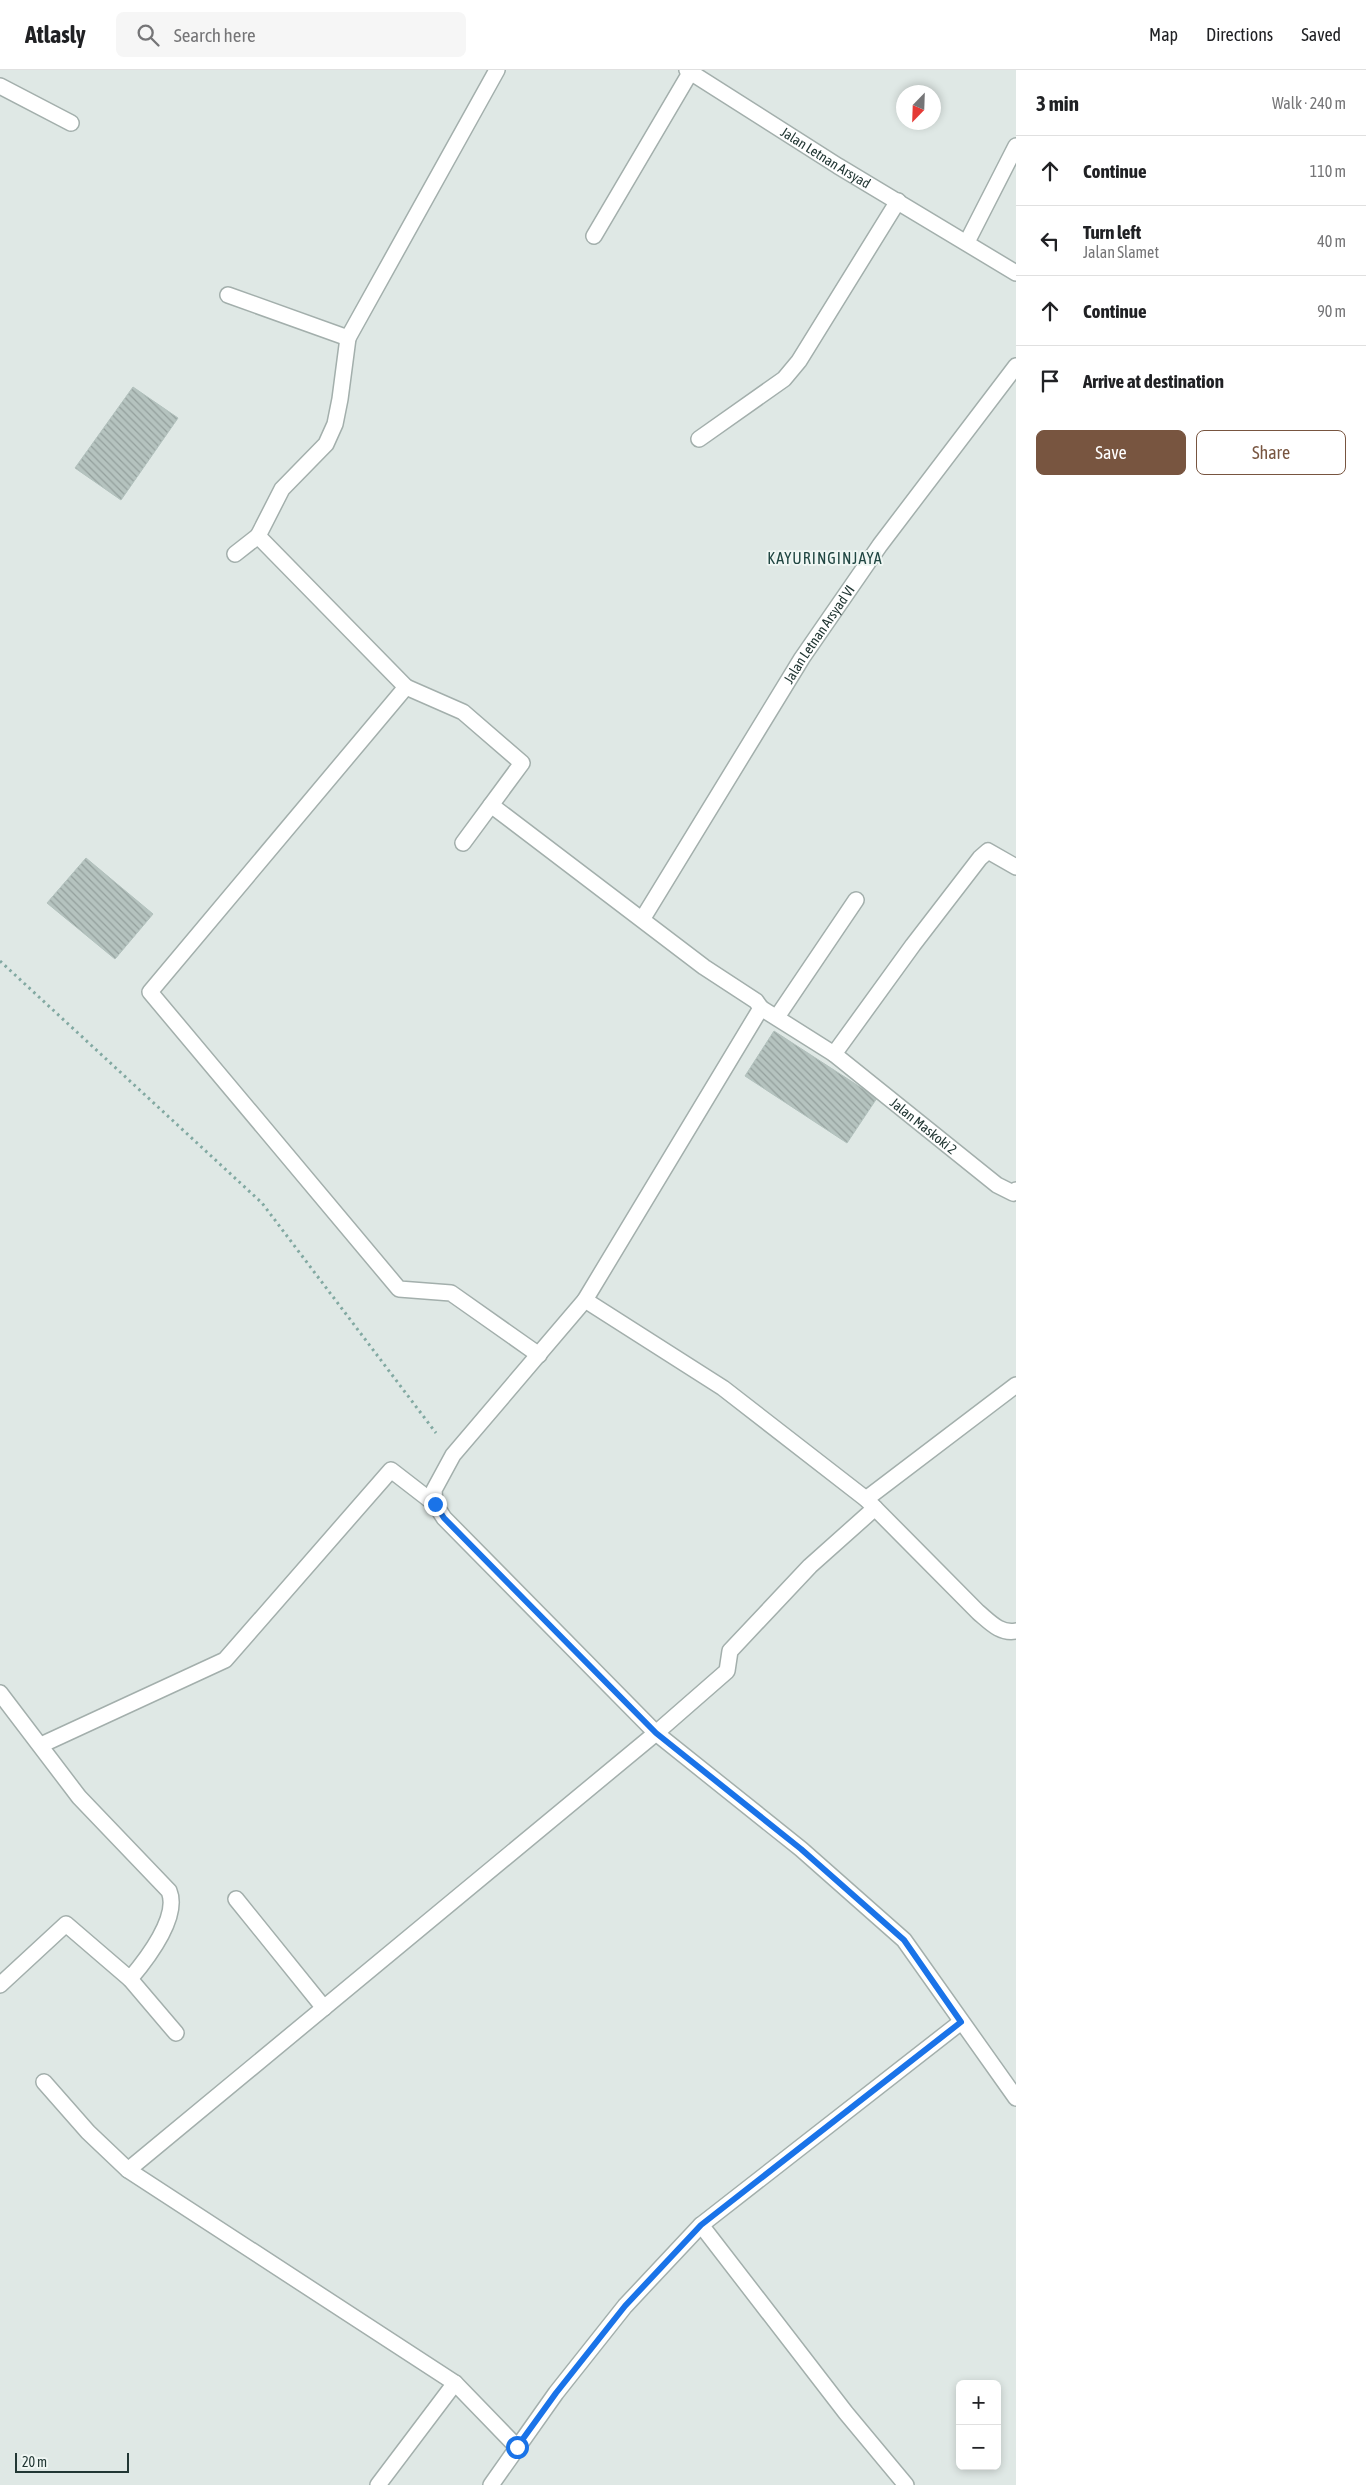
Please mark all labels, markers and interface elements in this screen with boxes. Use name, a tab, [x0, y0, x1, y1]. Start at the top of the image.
search box	[116, 12, 466, 57]
text: Atlasly	[25, 21, 86, 48]
icon: search	[134, 21, 162, 49]
text: Search here	[174, 24, 256, 46]
text: Map	[1149, 24, 1178, 45]
text: Directions	[1206, 24, 1273, 45]
text: Saved	[1301, 24, 1341, 45]
north arrow	[896, 85, 941, 130]
text: 3 min	[1036, 91, 1079, 115]
text: Walk · 240 m	[1272, 94, 1346, 112]
street label: Jalan Letnan Arsyad	[778, 124, 873, 192]
icon: ahead	[1036, 157, 1064, 185]
text: Continue	[1083, 160, 1147, 182]
text: 110 m	[1310, 162, 1346, 180]
text: Turn left	[1083, 221, 1141, 243]
icon: left	[1036, 227, 1064, 255]
text: 40 m	[1317, 232, 1346, 250]
text: Jalan Slamet	[1083, 243, 1159, 261]
icon: ahead	[1036, 297, 1064, 325]
text: Continue	[1083, 300, 1147, 322]
text: 90 m	[1317, 302, 1346, 320]
icon: arrive	[1036, 367, 1064, 395]
text: Arrive at destination	[1083, 370, 1224, 392]
button: Save	[1036, 430, 1186, 475]
button: Share	[1196, 430, 1346, 475]
district label: KAYURINGINJAYA	[767, 549, 883, 567]
street label: Jalan Letnan Arsyad VI	[780, 582, 858, 686]
street label: Jalan Maskoki 2	[887, 1094, 960, 1158]
route end	[424, 1493, 447, 1516]
map controls	[956, 2380, 1001, 2470]
button: +	[956, 2380, 1001, 2425]
button: −	[956, 2425, 1001, 2470]
route start	[506, 2436, 529, 2459]
scale bar	[15, 2450, 129, 2473]
text: 20 m	[22, 2454, 47, 2470]

